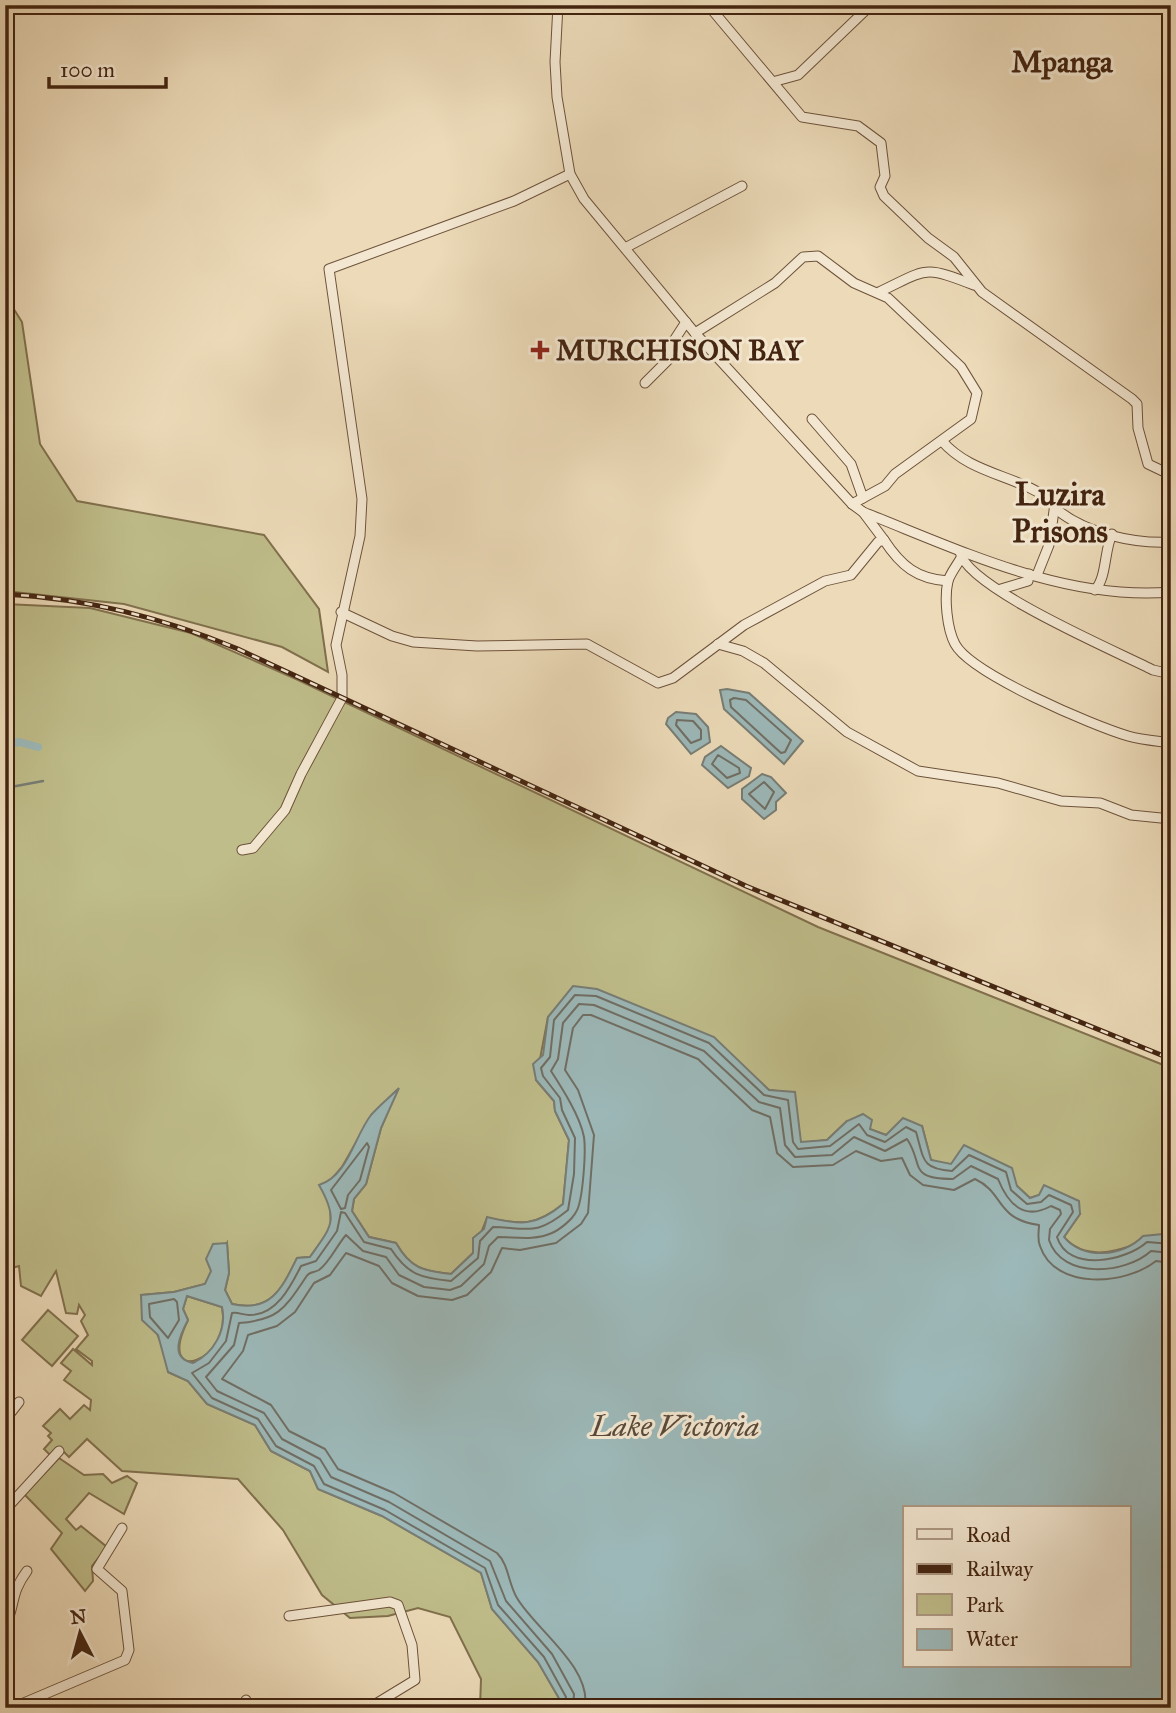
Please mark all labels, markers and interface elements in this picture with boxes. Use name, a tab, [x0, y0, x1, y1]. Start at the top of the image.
district label: Mpanga	[1011, 44, 1114, 80]
scale bar	[49, 46, 166, 90]
text: 100 m	[60, 57, 115, 83]
place label: MURCHISON BAY	[556, 333, 804, 368]
marker: MURCHISON BAY	[530, 340, 550, 360]
district label: Luzira Prisons	[1012, 475, 1108, 551]
water label: Lake Victoria	[589, 1408, 759, 1444]
legend	[903, 1506, 1130, 1668]
text: Road	[966, 1522, 1011, 1548]
text: Railway	[966, 1556, 1034, 1582]
text: Park	[966, 1592, 1004, 1618]
north arrow	[46, 1598, 116, 1668]
text: N	[69, 1604, 87, 1629]
text: Water	[966, 1626, 1018, 1652]

